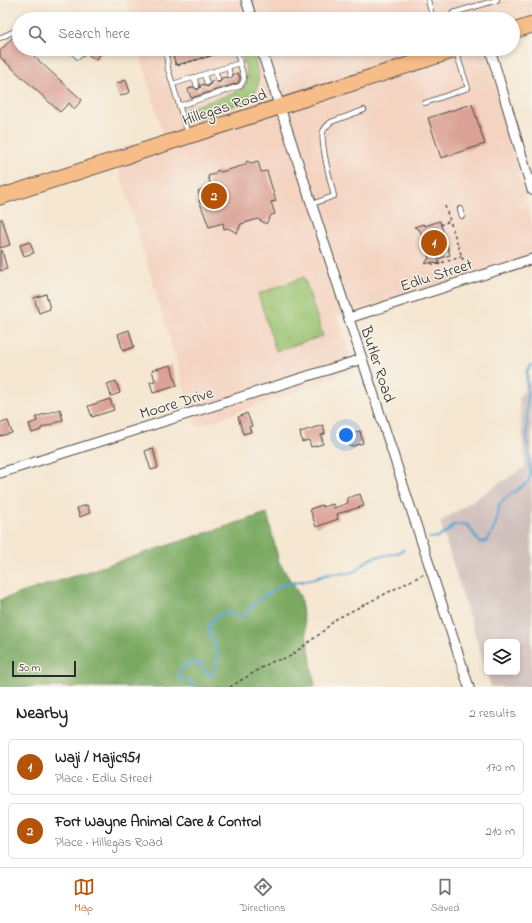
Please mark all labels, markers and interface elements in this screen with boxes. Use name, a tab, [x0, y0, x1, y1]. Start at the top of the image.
search box	[12, 12, 520, 56]
icon: search	[26, 23, 48, 45]
text: Search here	[58, 23, 130, 45]
street label: Hillegas Road	[179, 83, 270, 133]
pin: 2	[201, 181, 227, 211]
pin: 1	[421, 228, 447, 258]
street label: Edlu Street	[397, 253, 476, 299]
street label: Butler Road	[353, 322, 401, 406]
street label: Moore Drive	[137, 381, 217, 426]
your location	[336, 425, 356, 445]
map controls	[484, 639, 520, 675]
button: layers	[484, 639, 520, 675]
scale bar	[12, 659, 76, 678]
text: 50 m	[18, 660, 40, 676]
text: Nearby	[16, 701, 68, 726]
text: 2 results	[469, 704, 516, 723]
text: Waji / Majic951	[55, 747, 140, 769]
text: 1	[28, 758, 32, 777]
text: 170 m	[487, 758, 515, 777]
text: Place · Edlu Street	[55, 769, 153, 788]
text: Fort Wayne Animal Care & Control	[55, 811, 261, 833]
text: 2	[27, 822, 33, 841]
text: 210 m	[485, 822, 515, 841]
text: Place · Hillegas Road	[55, 833, 163, 852]
tab: Map	[73, 876, 95, 916]
tab: Directions	[240, 876, 285, 916]
tab: Saved	[431, 876, 459, 916]

